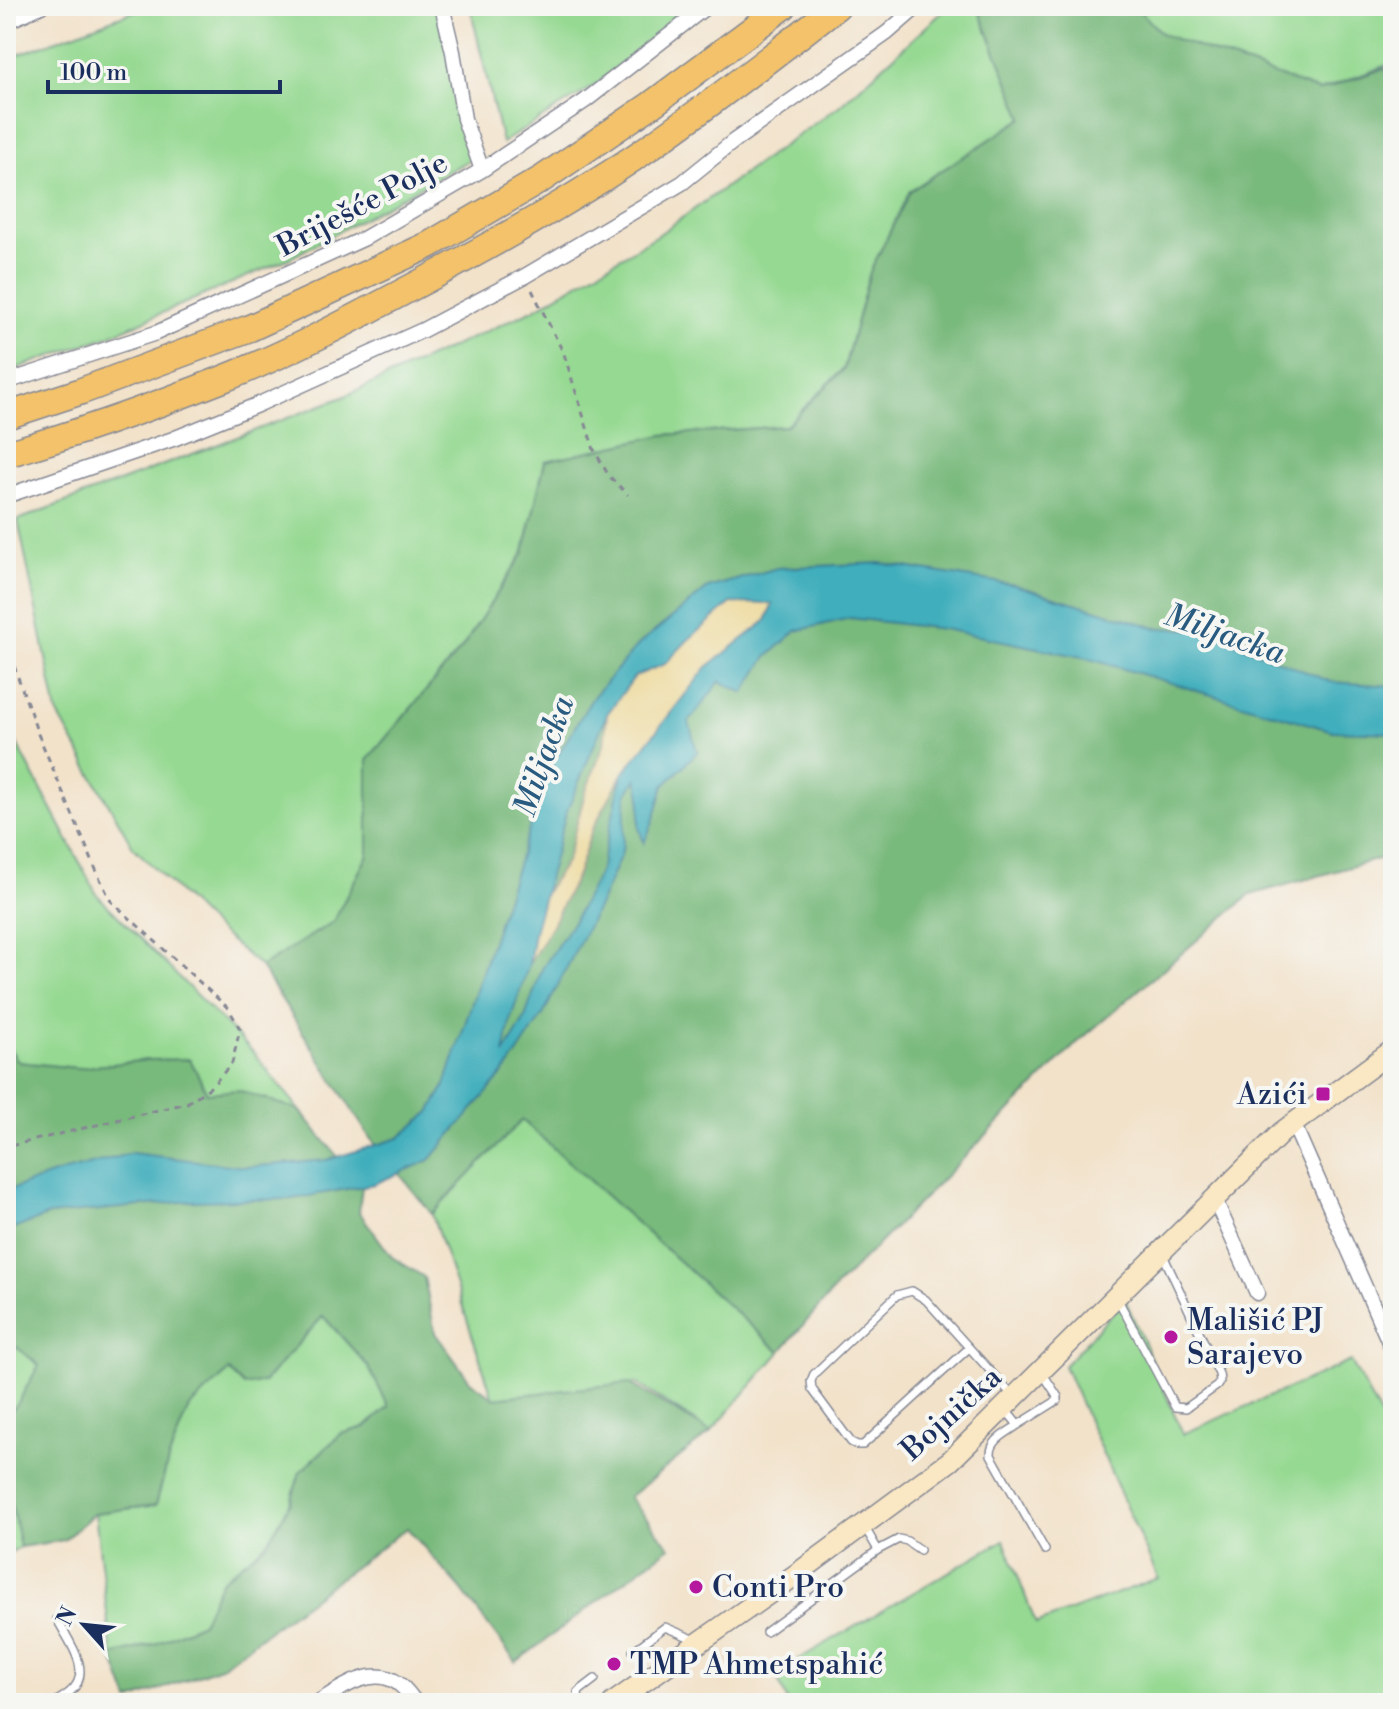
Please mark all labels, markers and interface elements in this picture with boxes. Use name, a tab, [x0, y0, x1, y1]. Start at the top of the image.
scale bar	[48, 44, 280, 94]
text: 100 m	[60, 58, 127, 88]
street label: Briješće Polje	[270, 144, 454, 266]
water label: Miljacka	[1159, 595, 1290, 673]
water label: Miljacka	[505, 691, 583, 822]
place label: Azići	[1236, 1076, 1307, 1114]
marker: Azići	[1314, 1085, 1332, 1103]
place label: Mališić PJ Sarajevo	[1187, 1302, 1324, 1374]
marker: Mališić PJ Sarajevo	[1162, 1328, 1180, 1346]
street label: Bojnička	[893, 1358, 1011, 1470]
place label: Conti Pro	[712, 1569, 844, 1607]
marker: Conti Pro	[687, 1578, 705, 1596]
north arrow	[44, 1585, 124, 1665]
text: N	[52, 1602, 84, 1630]
place label: TMP Ahmetspahić	[630, 1646, 883, 1684]
marker: TMP Ahmetspahić	[605, 1655, 623, 1673]

